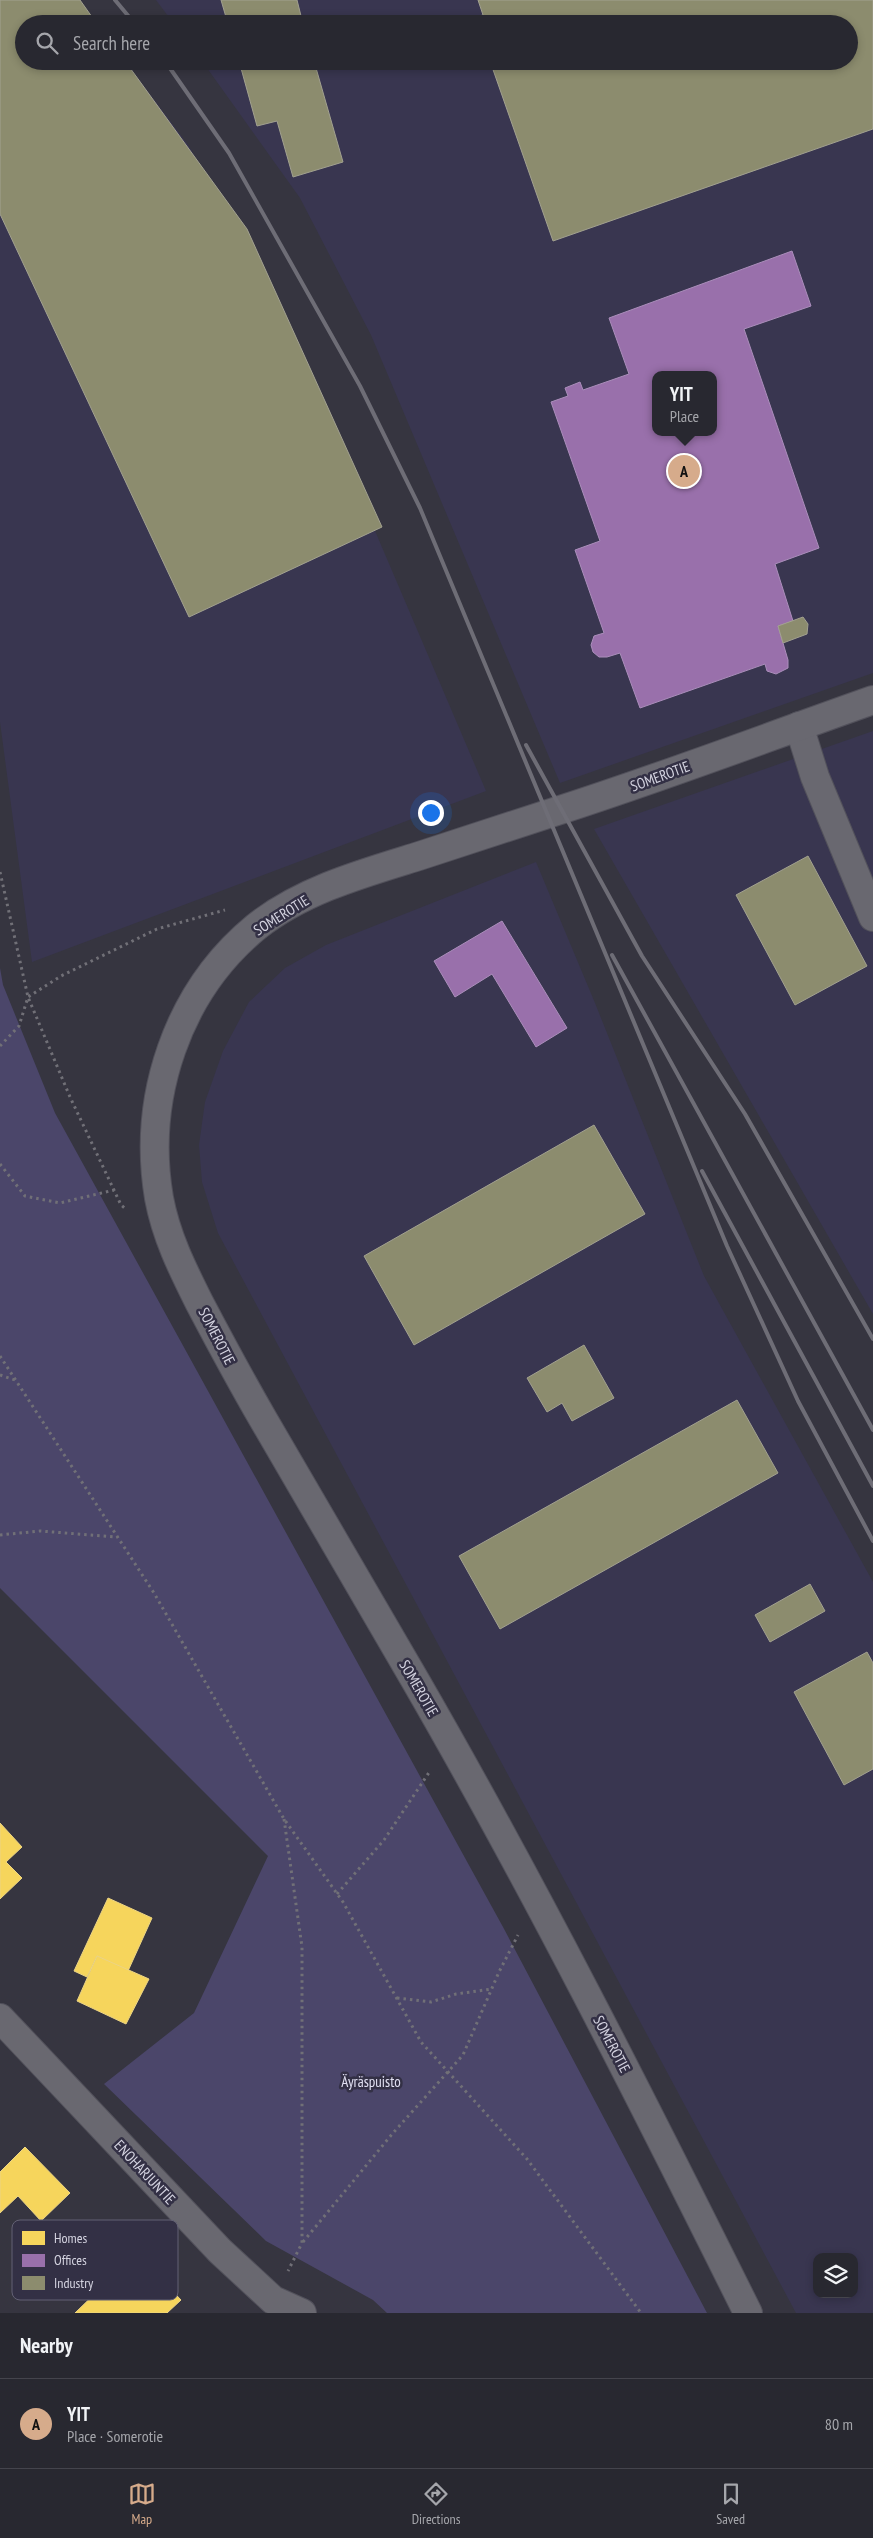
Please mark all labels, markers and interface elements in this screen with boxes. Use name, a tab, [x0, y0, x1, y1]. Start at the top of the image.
search box	[15, 15, 858, 70]
icon: search	[33, 29, 61, 57]
text: Search here	[73, 31, 150, 55]
popup	[652, 371, 717, 436]
text: YIT	[670, 382, 693, 406]
text: Place	[670, 406, 699, 426]
pin: A	[668, 452, 700, 490]
street label: SOMEROTIE	[628, 757, 692, 795]
your location	[418, 800, 444, 826]
street label: SOMEROTIE	[250, 891, 312, 939]
street label: SOMEROTIE	[195, 1304, 239, 1368]
street label: SOMEROTIE	[395, 1657, 443, 1719]
street label: SOMEROTIE	[589, 2012, 635, 2076]
park label: Äyräspuisto	[341, 2072, 401, 2091]
street label: ENOHARJUNTIE	[110, 2136, 180, 2208]
legend	[12, 2220, 178, 2300]
text: Homes	[54, 2229, 87, 2247]
text: Offices	[54, 2251, 87, 2269]
map controls	[813, 2253, 858, 2298]
button: layers	[813, 2253, 858, 2298]
text: Industry	[54, 2274, 94, 2292]
text: Nearby	[20, 2332, 73, 2359]
text: YIT	[67, 2402, 90, 2426]
text: A	[32, 2414, 40, 2434]
text: 80 m	[825, 2414, 853, 2434]
text: Place · Somerotie	[67, 2426, 163, 2446]
tab: Map	[128, 2480, 156, 2528]
tab: Directions	[412, 2480, 460, 2528]
tab: Saved	[716, 2480, 745, 2528]

